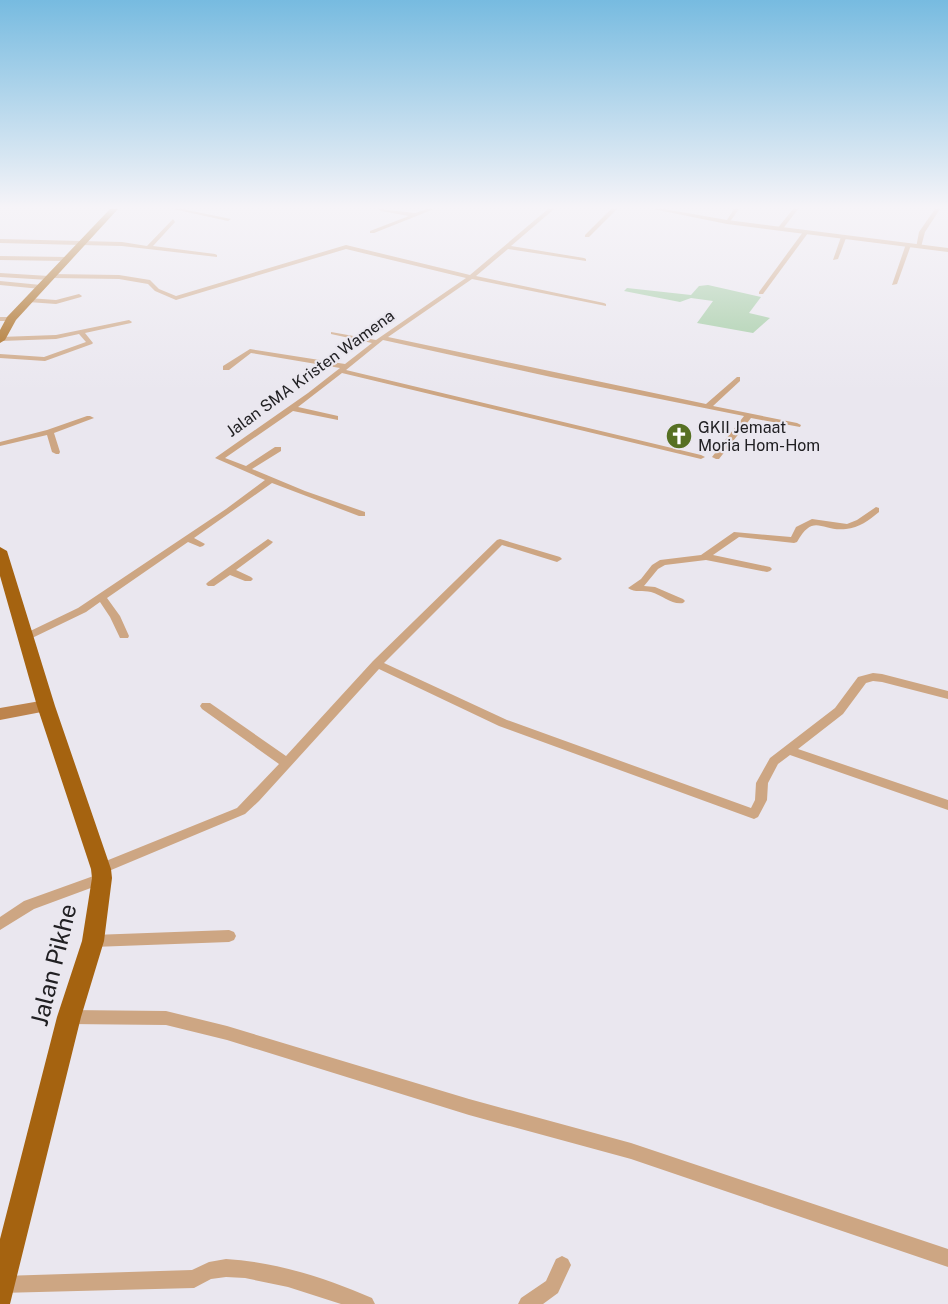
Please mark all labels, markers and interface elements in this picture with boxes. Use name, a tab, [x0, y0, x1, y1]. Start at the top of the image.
street label: Jalan SMA Kristen Wamena	[223, 306, 398, 441]
place label: GKII Jemaat Moria Hom-Hom	[698, 418, 820, 455]
church icon: GKII Jemaat Moria Hom-Hom	[664, 421, 694, 451]
street label: Jalan Pikhe	[24, 901, 82, 1029]

